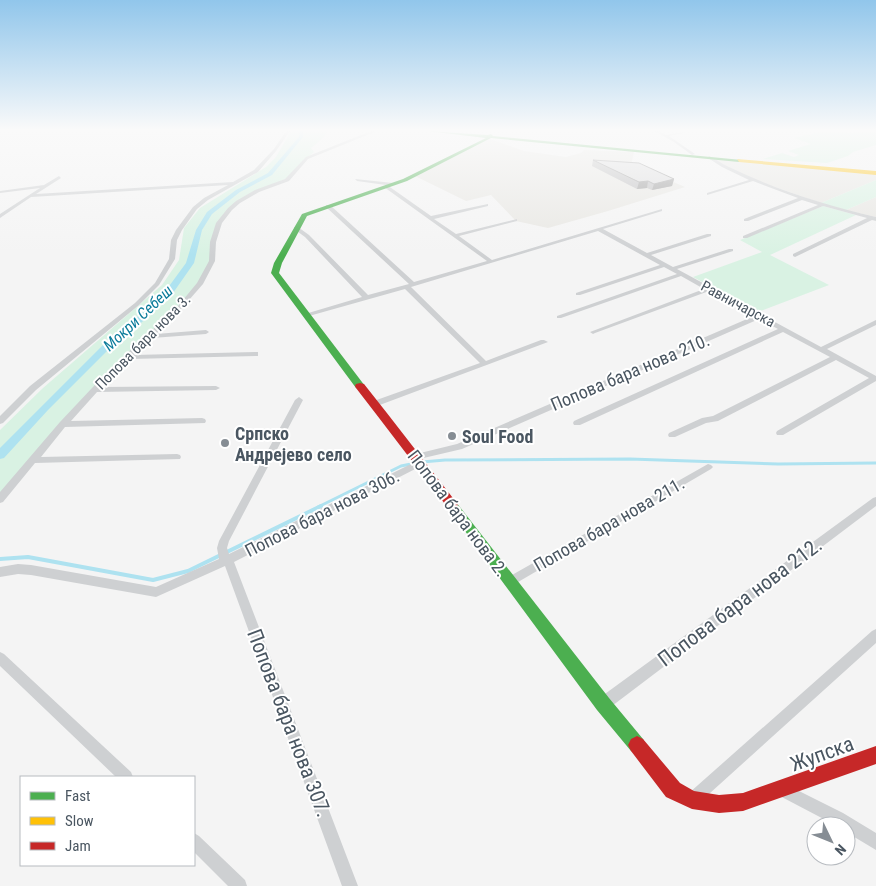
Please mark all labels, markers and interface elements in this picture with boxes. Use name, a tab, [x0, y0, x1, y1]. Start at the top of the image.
street label: Равничарска	[698, 277, 778, 331]
water label: Мокри Себеш	[99, 281, 177, 355]
street label: Попова бара нова 3.	[92, 291, 194, 393]
street label: Попова бара нова 210.	[547, 329, 713, 415]
place label: Српско Андрејево село	[235, 423, 352, 465]
place label: Soul Food	[462, 426, 533, 447]
marker: Soul Food	[446, 430, 458, 442]
marker: Српско Андрејево село	[219, 437, 231, 449]
street label: Попова бара нова 2.	[404, 446, 512, 580]
street label: Попова бара нова 306.	[241, 465, 403, 561]
street label: Попова бара нова 211.	[530, 472, 688, 576]
street label: Попова бара нова 212.	[653, 533, 827, 671]
street label: Попова бара нова 307.	[242, 626, 336, 820]
street label: Жупска	[787, 732, 857, 776]
legend	[20, 776, 195, 866]
text: Fast	[65, 787, 90, 805]
text: Slow	[65, 812, 94, 830]
north arrow	[806, 816, 856, 866]
text: Jam	[65, 837, 91, 855]
text: N	[832, 841, 849, 858]

